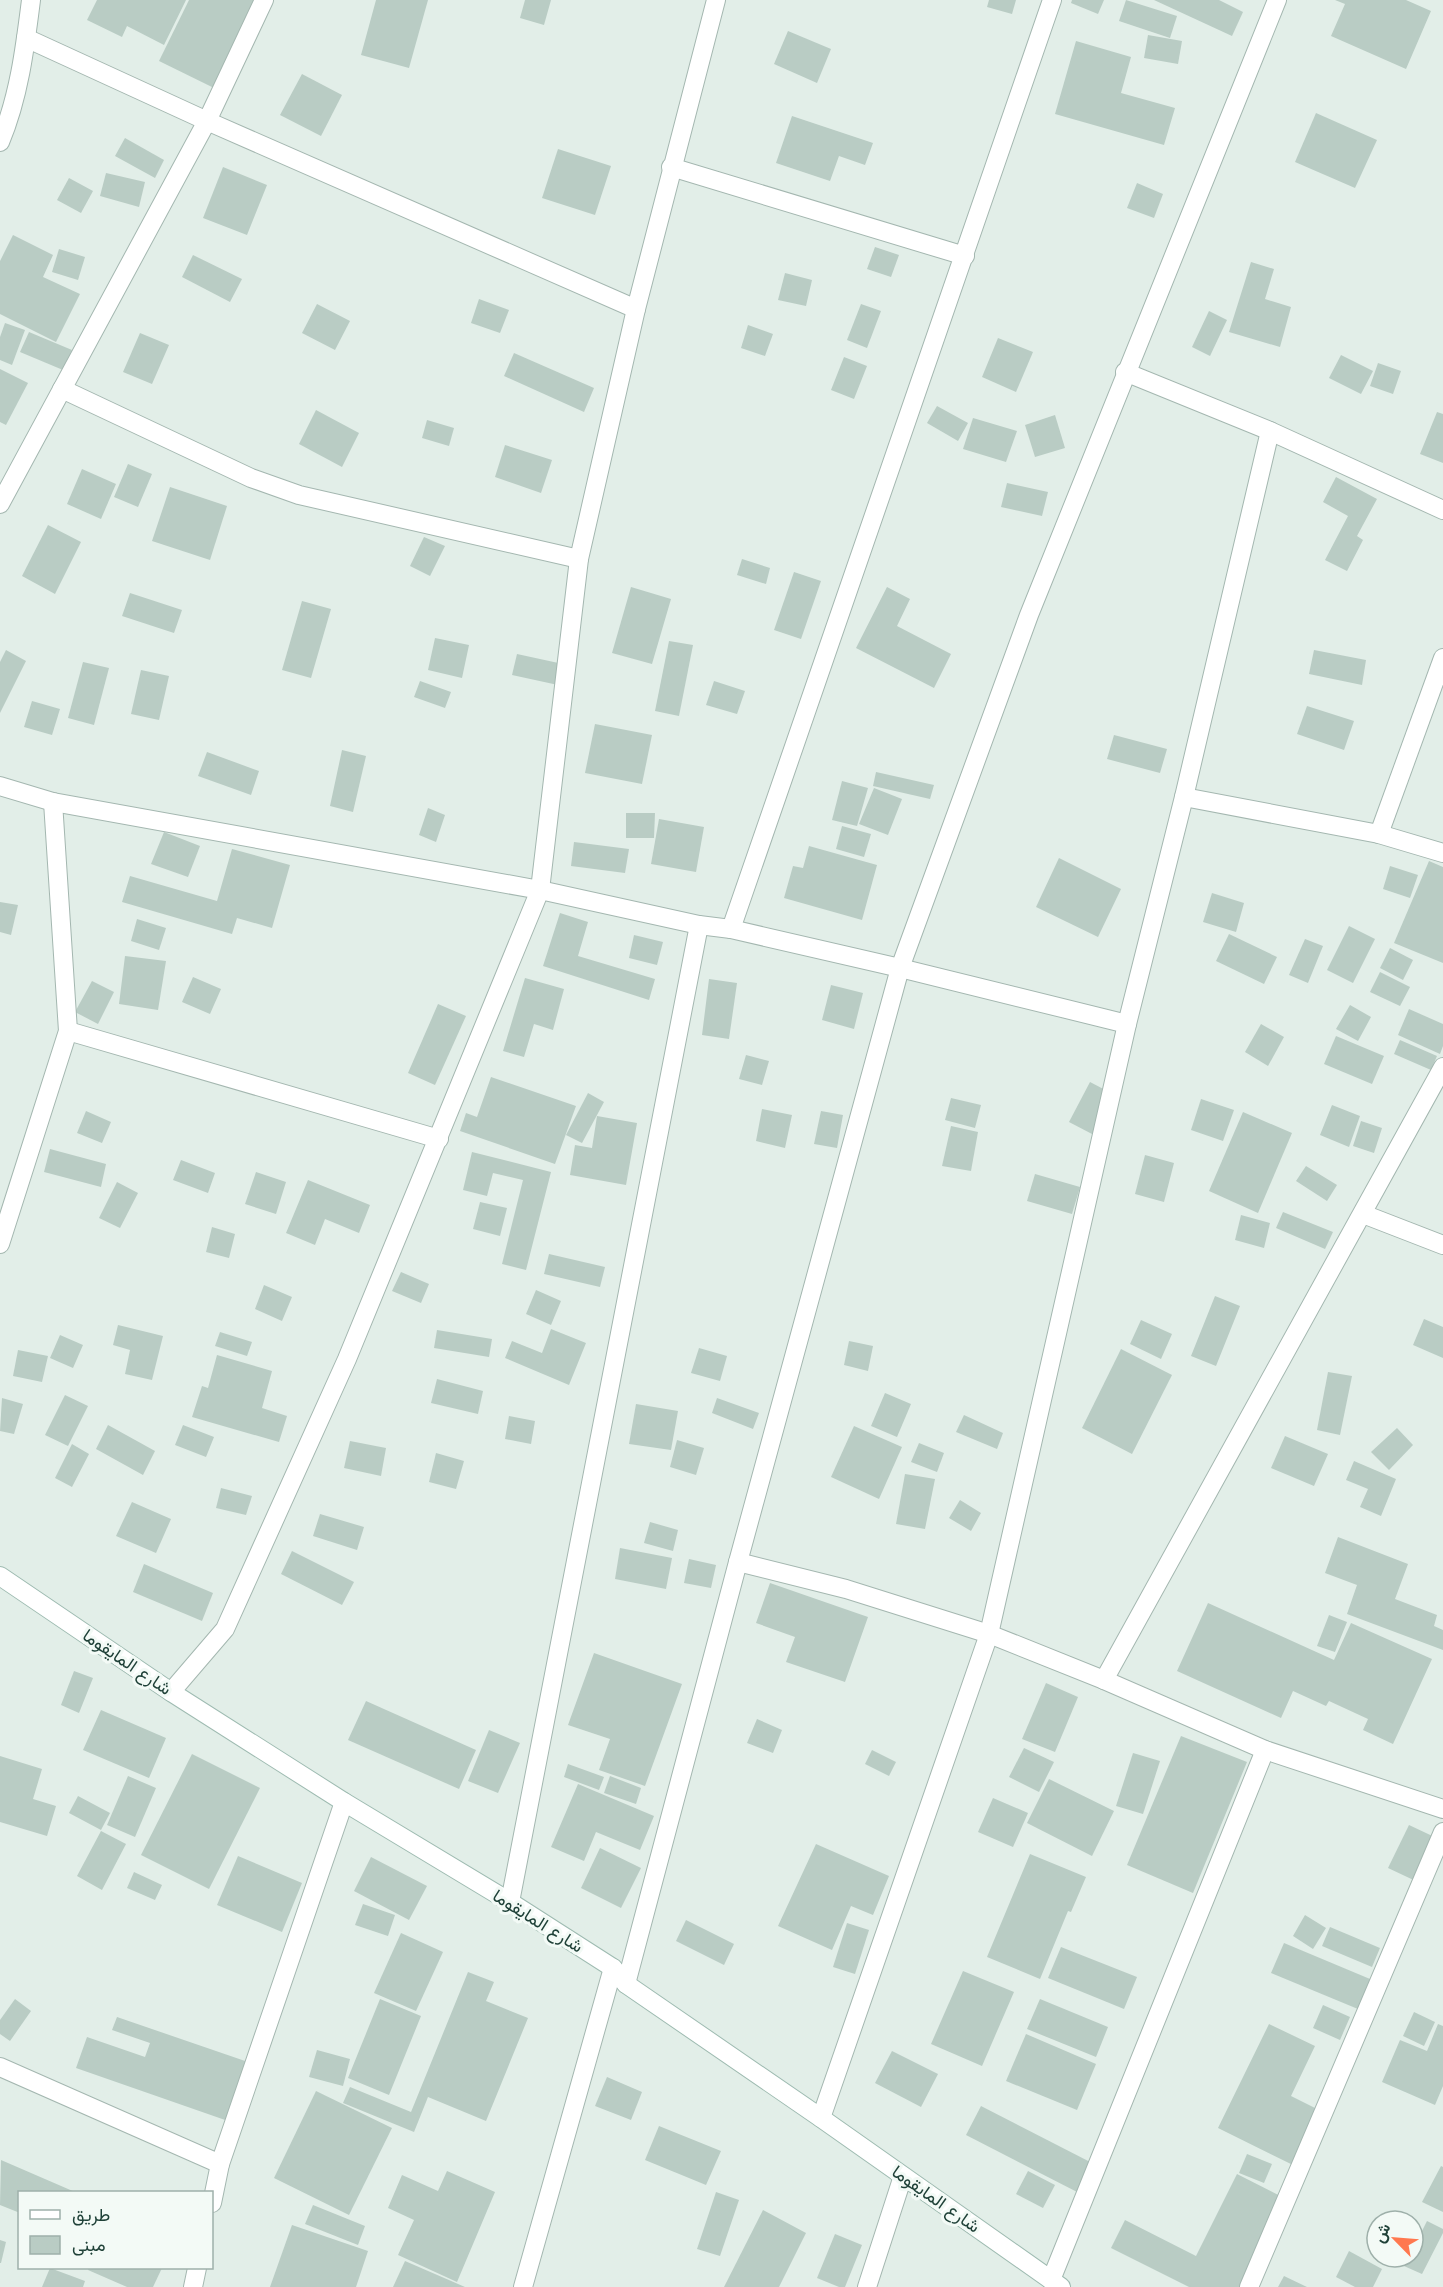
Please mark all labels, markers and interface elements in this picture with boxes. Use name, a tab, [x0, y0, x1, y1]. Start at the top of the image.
street label: شارع المايقوما	[78, 1624, 176, 1701]
street label: شارع المايقوما	[488, 1885, 587, 1958]
street label: شارع المايقوما	[887, 2161, 984, 2238]
legend	[18, 2191, 213, 2269]
text: طريق	[72, 2204, 110, 2226]
north arrow	[1365, 2209, 1425, 2269]
text: ش	[1368, 2220, 1395, 2246]
text: مبنى	[72, 2234, 106, 2256]

